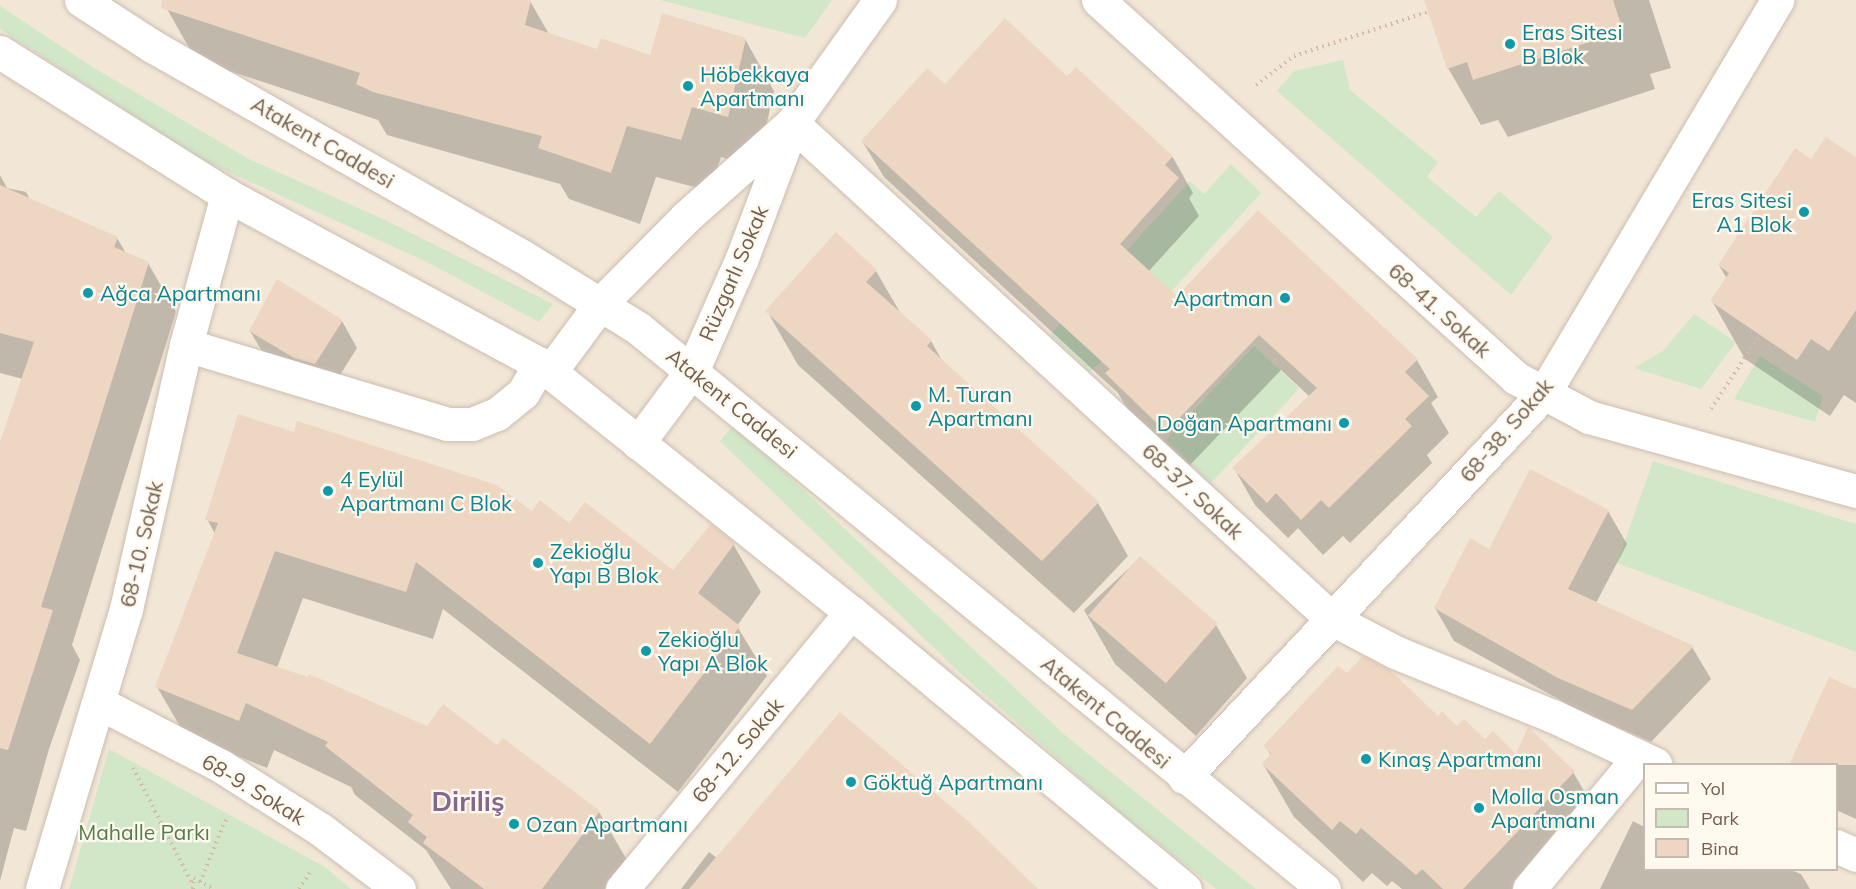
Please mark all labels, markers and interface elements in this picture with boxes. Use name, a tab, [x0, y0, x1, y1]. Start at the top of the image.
place label: Eras Sitesi B Blok	[1522, 19, 1623, 69]
marker: Eras Sitesi B Blok	[1503, 37, 1517, 51]
place label: Höbekkaya Apartmanı	[700, 61, 810, 111]
marker: Höbekkaya Apartmanı	[681, 79, 695, 93]
street label: Atakent Caddesi	[247, 91, 399, 193]
place label: Eras Sitesi A1 Blok	[1691, 187, 1792, 237]
street label: Rüzgarlı Sokak	[693, 201, 773, 345]
marker: Eras Sitesi A1 Blok	[1797, 205, 1811, 219]
street label: 68-41. Sokak	[1384, 258, 1496, 362]
place label: Ağca Apartmanı	[100, 280, 261, 306]
place label: Apartman	[1173, 285, 1273, 311]
marker: Ağca Apartmanı	[81, 286, 95, 300]
marker: Apartman	[1278, 291, 1292, 305]
street label: Atakent Caddesi	[662, 343, 802, 463]
street label: 68-38. Sokak	[1454, 373, 1558, 487]
place label: M. Turan Apartmanı	[928, 381, 1033, 431]
marker: M. Turan Apartmanı	[909, 399, 923, 413]
place label: Doğan Apartmanı	[1157, 410, 1332, 436]
marker: Doğan Apartmanı	[1337, 416, 1351, 430]
street label: 68-37. Sokak	[1137, 438, 1249, 544]
place label: 4 Eylül Apartmanı C Blok	[340, 466, 512, 516]
street label: 68-10. Sokak	[114, 478, 168, 610]
marker: 4 Eylül Apartmanı C Blok	[321, 484, 335, 498]
place label: Zekioğlu Yapı B Blok	[550, 538, 659, 588]
marker: Zekioğlu Yapı B Blok	[531, 556, 545, 570]
place label: Zekioğlu Yapı A Blok	[658, 626, 768, 676]
marker: Zekioğlu Yapı A Blok	[639, 644, 653, 658]
street label: Atakent Caddesi	[1036, 651, 1176, 773]
street label: 68-12. Sokak	[686, 693, 788, 807]
place label: Kınaş Apartmanı	[1378, 746, 1542, 772]
street label: 68-9. Sokak	[198, 748, 310, 830]
marker: Kınaş Apartmanı	[1359, 752, 1373, 766]
legend	[1643, 763, 1838, 871]
place label: Göktuğ Apartmanı	[863, 769, 1043, 795]
marker: Göktuğ Apartmanı	[844, 775, 858, 789]
text: Yol	[1701, 777, 1725, 800]
place label: Molla Osman Apartmanı	[1491, 783, 1619, 833]
district label: Diriliş	[432, 786, 504, 818]
marker: Molla Osman Apartmanı	[1472, 801, 1486, 815]
text: Park	[1701, 807, 1739, 830]
place label: Ozan Apartmanı	[526, 811, 688, 837]
marker: Ozan Apartmanı	[507, 817, 521, 831]
park label: Mahalle Parkı	[78, 819, 210, 845]
text: Bina	[1701, 837, 1739, 860]

